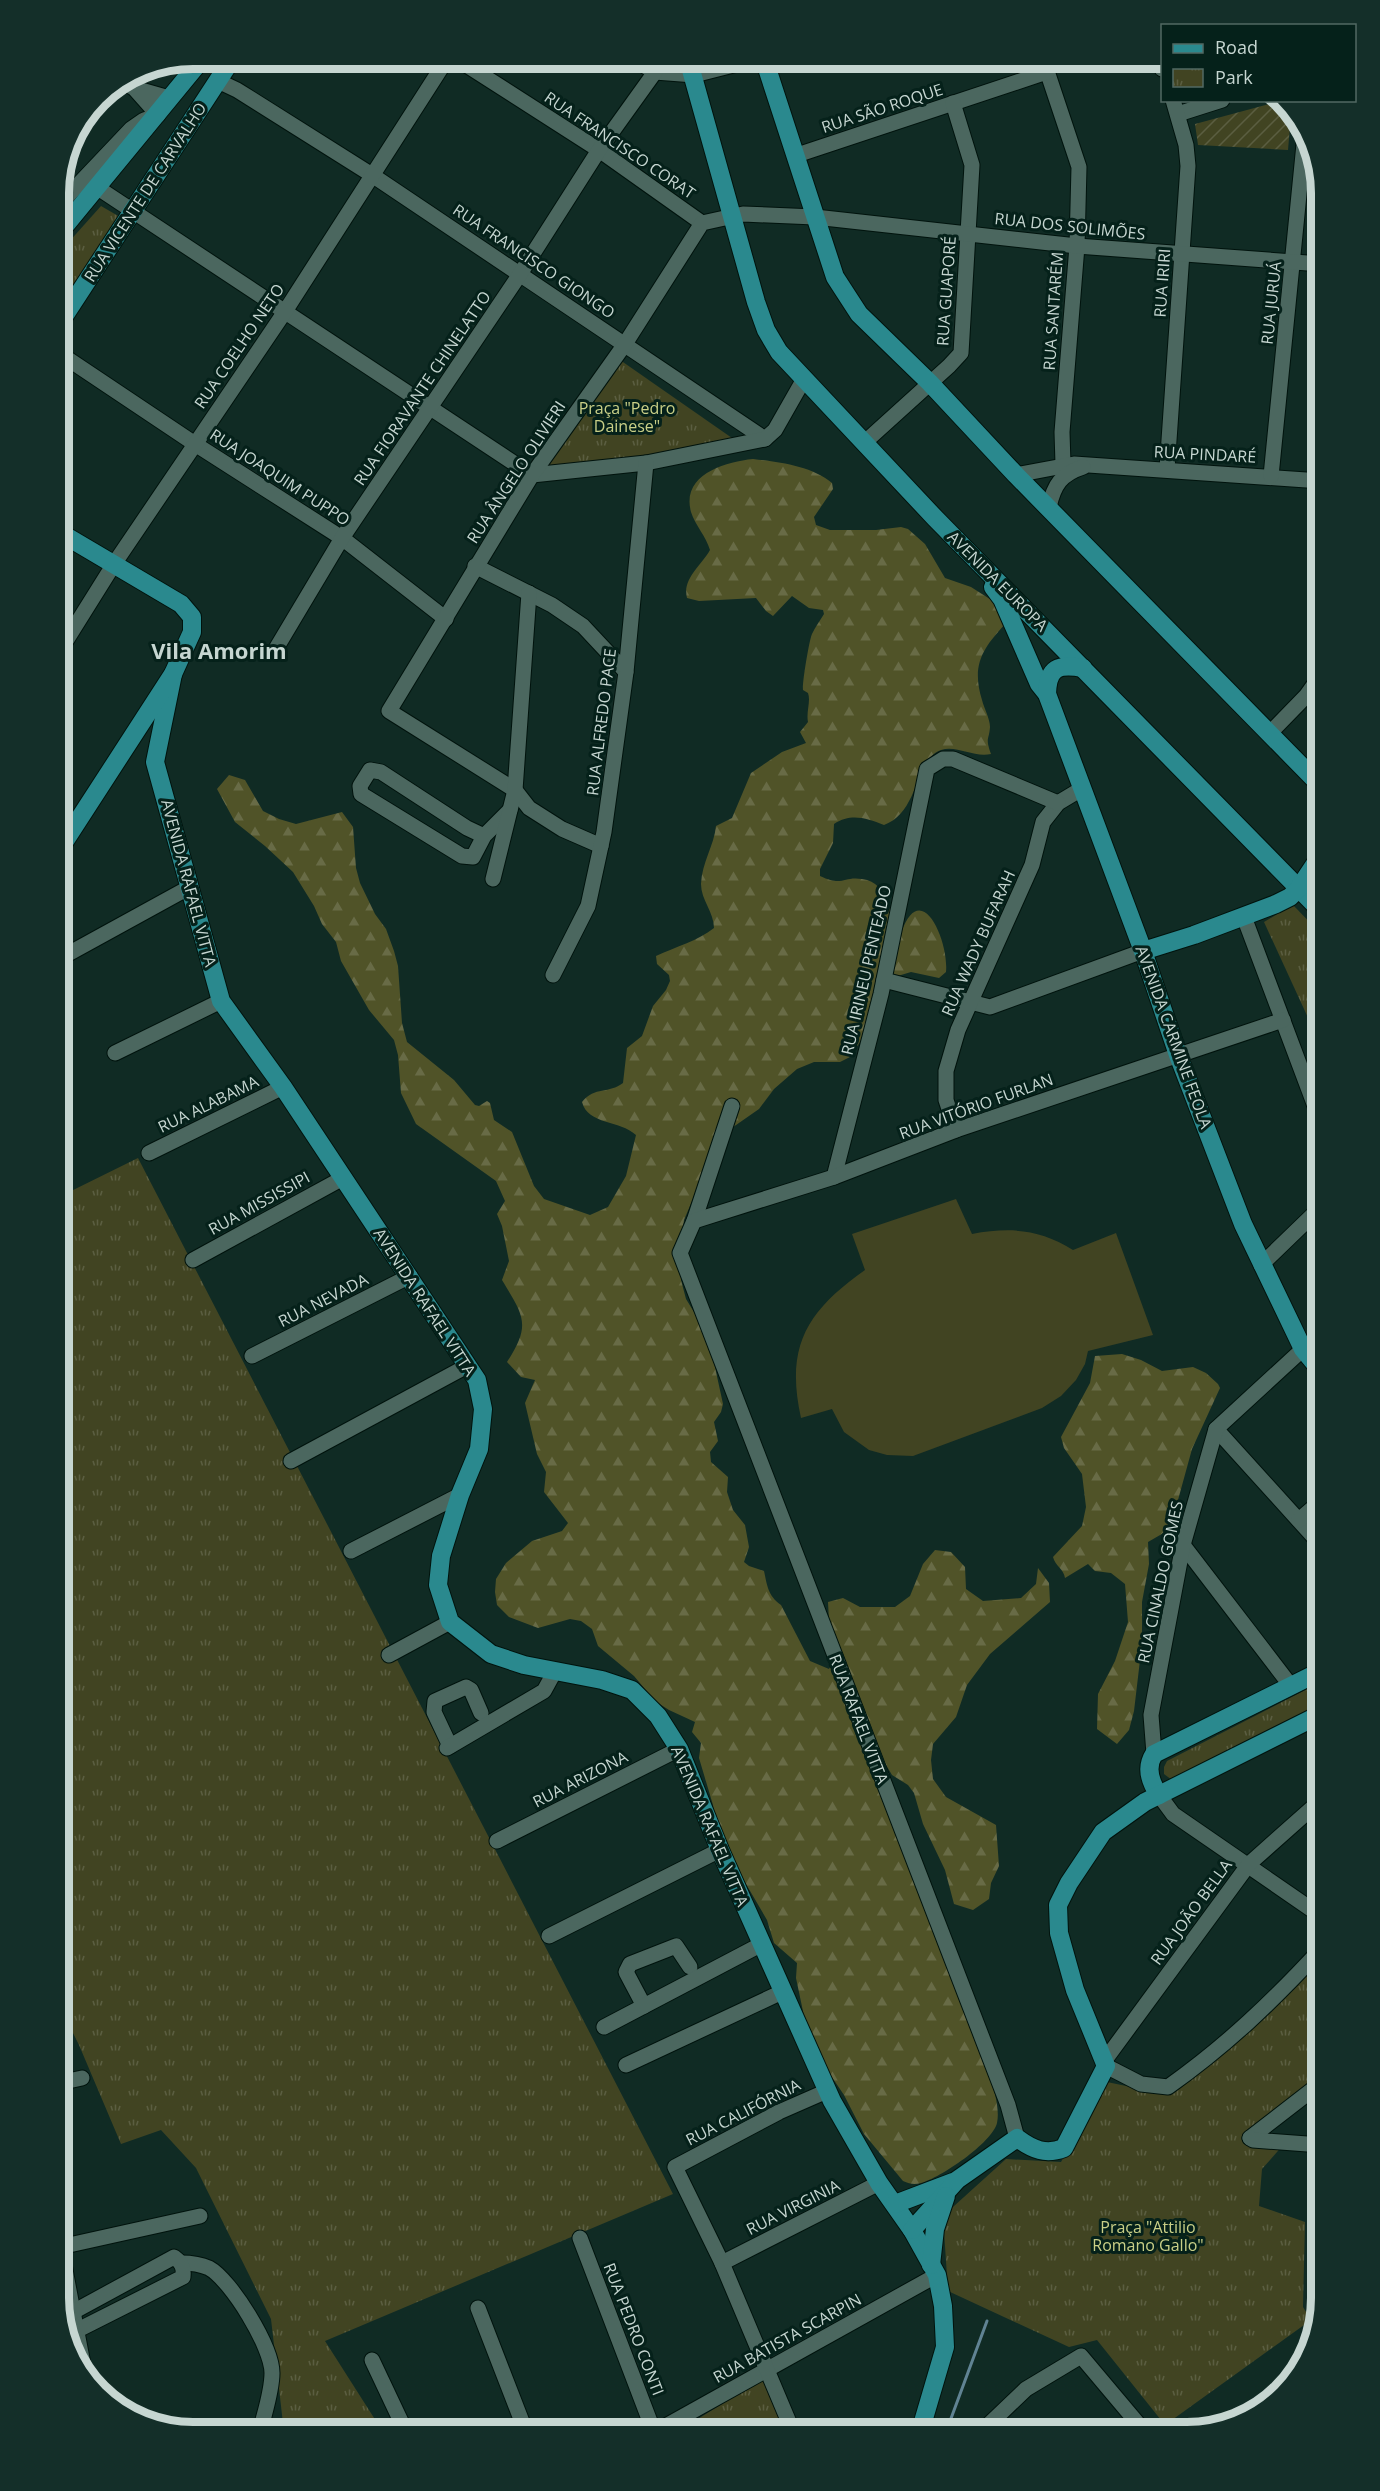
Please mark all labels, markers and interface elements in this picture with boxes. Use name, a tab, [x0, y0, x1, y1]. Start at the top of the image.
legend	[1161, 24, 1356, 102]
text: Road	[1215, 35, 1258, 59]
text: Park	[1215, 65, 1253, 89]
street label: RUA SÃO ROQUE	[818, 78, 946, 138]
street label: RUA FRANCISCO CORAT	[540, 86, 700, 204]
street label: RUA VICENTE DE CARVALHO	[79, 98, 211, 286]
street label: RUA FRANCISCO GIONGO	[449, 199, 619, 323]
street label: RUA DOS SOLIMÕES	[994, 207, 1147, 245]
street label: RUA GUAPORÉ	[931, 235, 961, 347]
street label: RUA IRIRI	[1149, 248, 1175, 318]
street label: RUA SANTARÉM	[1038, 251, 1068, 371]
street label: RUA JURUÁ	[1256, 259, 1286, 346]
street label: RUA COELHO NETO	[189, 279, 289, 413]
street label: RUA FIORAVANTE CHINELATTO	[348, 286, 496, 490]
street label: RUA ÂNGELO OLIVIERI	[462, 396, 570, 548]
park label: Praça "Pedro Dainese"	[579, 397, 675, 437]
street label: RUA JOAQUIM PUPPO	[206, 423, 354, 531]
street label: RUA PINDARÉ	[1153, 440, 1257, 468]
street label: AVENIDA EUROPA	[943, 526, 1054, 637]
district label: Vila Amorim	[151, 635, 287, 665]
street label: RUA ALFREDO PACE	[581, 647, 621, 797]
street label: AVENIDA RAFAEL VITTA	[156, 797, 222, 970]
street label: RUA WADY BUFARAH	[936, 867, 1020, 1019]
street label: RUA IRINEU PENTEADO	[836, 883, 896, 1057]
street label: AVENIDA CARMINE FEOLA	[1131, 943, 1218, 1132]
street label: RUA VITÓRIO FURLAN	[896, 1068, 1056, 1144]
street label: RUA ALABAMA	[154, 1070, 263, 1138]
street label: RUA MISSISSIPI	[204, 1166, 314, 1240]
street label: AVENIDA RAFAEL VITTA	[369, 1224, 482, 1381]
street label: RUA NEVADA	[274, 1268, 372, 1332]
street label: RUA CINALDO GOMES	[1132, 1499, 1188, 1665]
street label: RUA RAFAEL VITTA	[824, 1651, 894, 1788]
street label: AVENIDA RAFAEL VITTA	[666, 1742, 754, 1910]
street label: RUA ARIZONA	[529, 1745, 632, 1812]
street label: RUA JOÃO BELLA	[1145, 1854, 1237, 1969]
street label: RUA CALIFÓRNIA	[682, 2073, 805, 2150]
street label: RUA VIRGINIA	[742, 2174, 844, 2240]
park label: Praça "Attilio Romano Gallo"	[1092, 2216, 1204, 2256]
street label: RUA PEDRO CONTI	[599, 2260, 669, 2398]
street label: RUA BATISTA SCARPIN	[709, 2288, 865, 2388]

